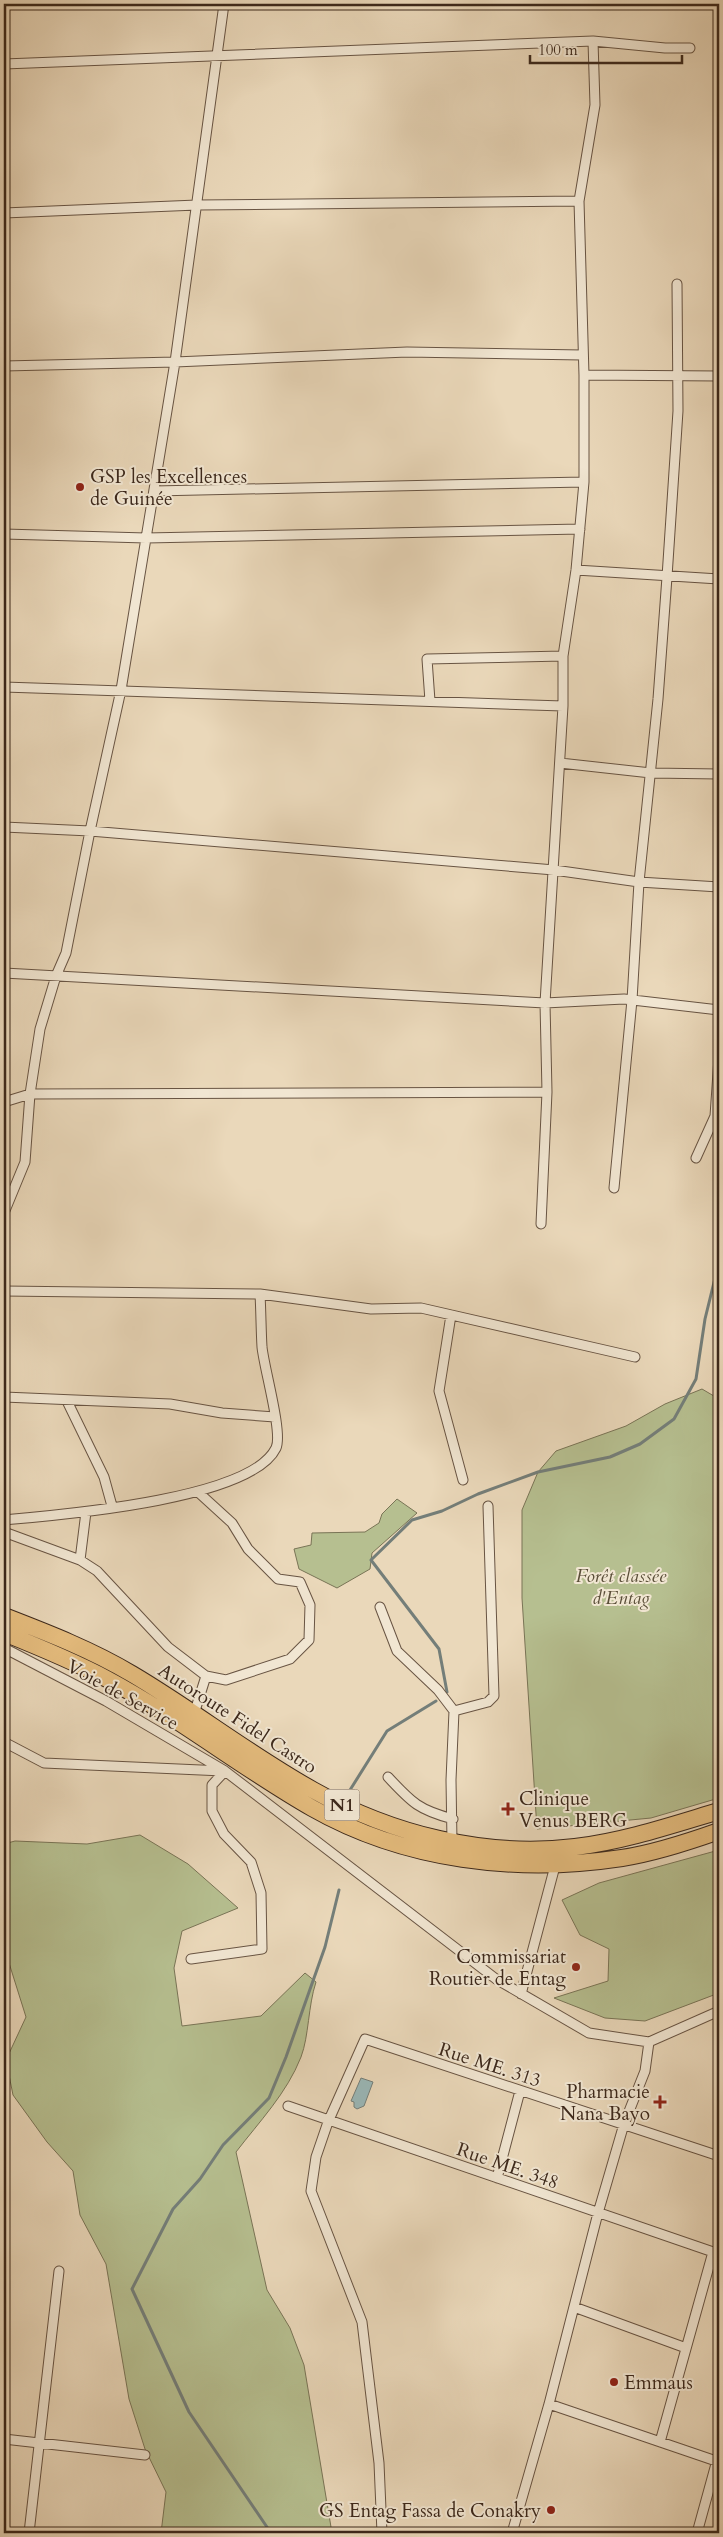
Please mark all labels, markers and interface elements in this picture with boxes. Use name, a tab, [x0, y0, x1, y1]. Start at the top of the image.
scale bar	[530, 32, 683, 64]
text: 100 m	[538, 40, 578, 60]
place label: GSP les Excellences de Guinée	[90, 464, 247, 512]
marker: GSP les Excellences de Guinée	[74, 481, 86, 493]
park label: Forêt classée d'Entag	[576, 1563, 667, 1611]
street label: Voie de Service	[62, 1653, 183, 1736]
street label: Autoroute Fidel Castro	[153, 1658, 322, 1780]
place label: Clinique Venus BERG	[519, 1786, 627, 1834]
road number: N1	[324, 1790, 360, 1820]
marker: Clinique Venus BERG	[501, 1802, 515, 1816]
place label: Commissariat Routier de Entag	[429, 1944, 566, 1992]
marker: Commissariat Routier de Entag	[570, 1961, 582, 1973]
street label: Rue ME. 313	[435, 2036, 544, 2094]
place label: Pharmacie Nana Bayo	[560, 2079, 650, 2127]
marker: Pharmacie Nana Bayo	[654, 2096, 666, 2108]
street label: Rue ME. 348	[453, 2136, 562, 2196]
place label: Emmaus	[624, 2370, 693, 2396]
marker: Emmaus	[608, 2376, 620, 2388]
place label: GS Entag Fassa de Conakry	[319, 2498, 541, 2524]
marker: GS Entag Fassa de Conakry	[545, 2504, 557, 2516]

